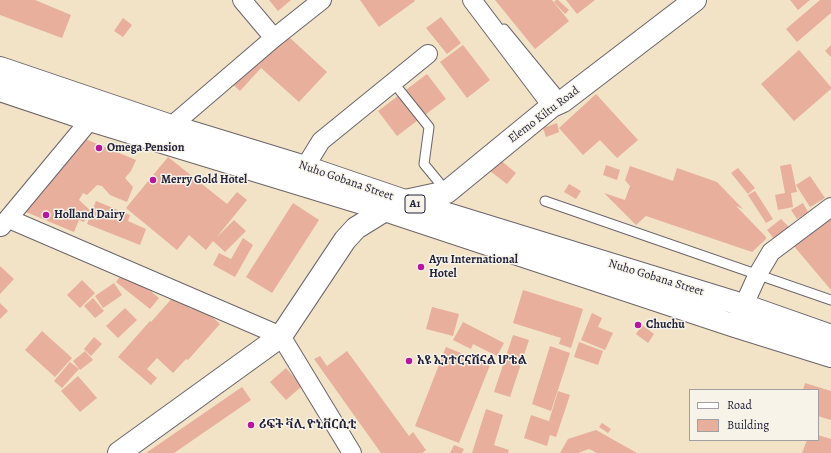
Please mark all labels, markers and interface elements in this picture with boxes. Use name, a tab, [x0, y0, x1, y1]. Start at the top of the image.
street label: Elemo Kiltu Road	[506, 84, 582, 146]
place label: Omega Pension	[107, 141, 185, 155]
marker: Omega Pension	[94, 143, 104, 153]
street label: Nuho Gobana Street	[297, 158, 395, 204]
place label: Merry Gold Hotel	[161, 173, 247, 187]
marker: Merry Gold Hotel	[148, 175, 158, 185]
road number: A1	[405, 195, 425, 213]
place label: Holland Dairy	[54, 208, 125, 222]
marker: Holland Dairy	[41, 210, 51, 220]
place label: Ayu International Hotel	[429, 253, 518, 281]
street label: Nuho Gobana Street	[606, 257, 706, 299]
marker: Ayu International Hotel	[416, 262, 426, 272]
place label: Chuchu	[646, 318, 685, 332]
marker: Chuchu	[633, 320, 643, 330]
place label: አዩ ኢንተርናሽናል ሆቴል	[417, 354, 527, 368]
marker: አዩ ኢንተርናሽናል ሆቴል	[404, 356, 414, 366]
legend	[689, 389, 819, 441]
text: Road	[727, 397, 752, 413]
text: Building	[727, 417, 769, 433]
place label: ሪፍት ቫሊ ዮኒቨርሲቲ	[259, 418, 356, 432]
marker: ሪፍት ቫሊ ዮኒቨርሲቲ	[246, 420, 256, 430]

